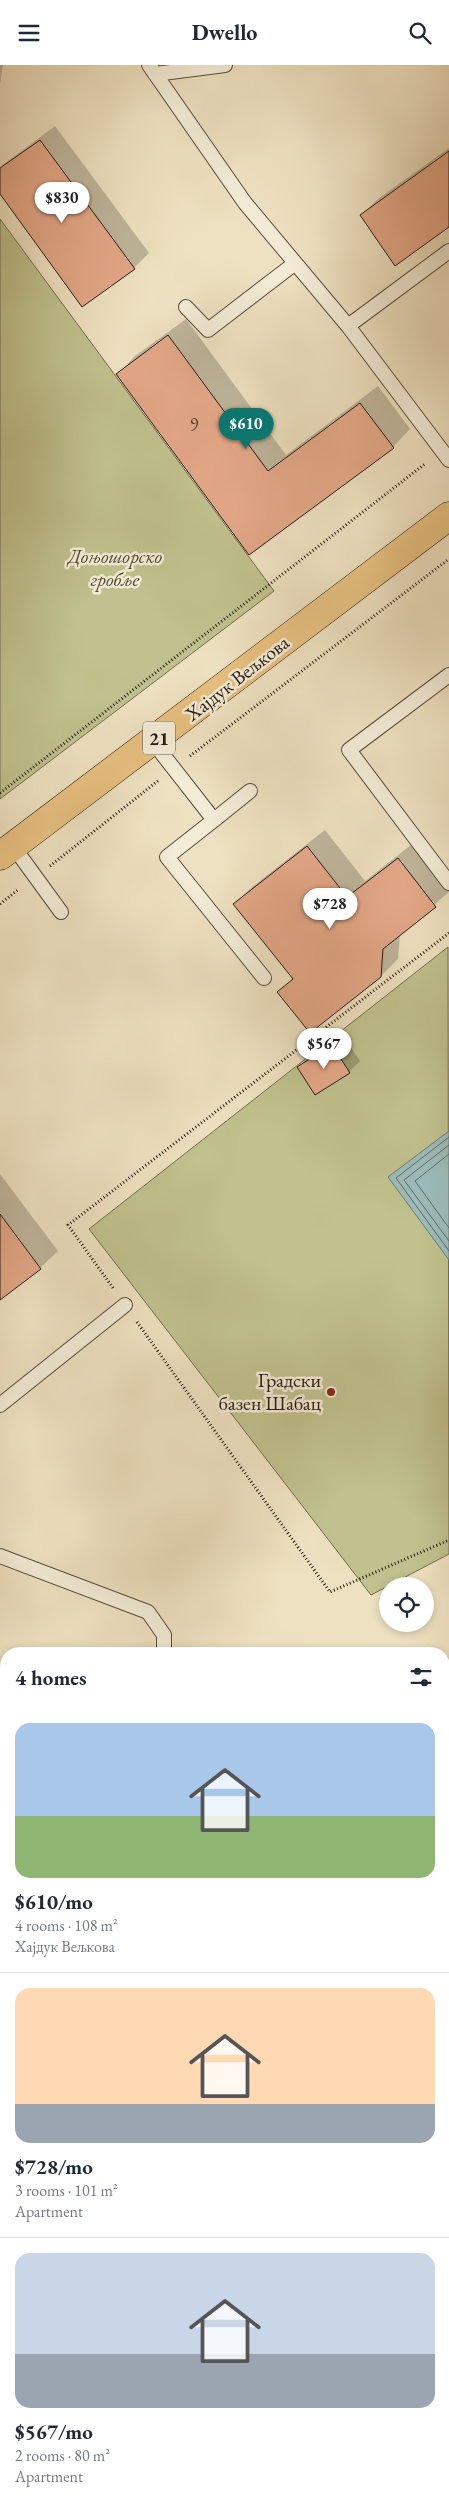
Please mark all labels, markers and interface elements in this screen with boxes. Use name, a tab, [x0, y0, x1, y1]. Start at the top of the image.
text: Dwello	[192, 18, 257, 47]
icon: menu	[15, 19, 43, 47]
icon: search	[406, 19, 434, 47]
pin: $830	[32, 181, 92, 224]
text: $830	[46, 187, 78, 208]
pin: $610	[216, 407, 276, 450]
house number: 9	[190, 413, 199, 436]
text: $610	[230, 413, 262, 434]
park label: Доњошорско гробље	[66, 543, 162, 592]
street label: Хајдук Вељкова	[179, 629, 294, 727]
road number: 21	[143, 721, 175, 755]
pin: $728	[300, 887, 360, 930]
text: $728	[314, 893, 346, 914]
pin: $567	[294, 1027, 354, 1070]
text: $567	[308, 1033, 340, 1054]
place label: Градски базен Шабац	[219, 1367, 322, 1416]
marker: Градски базен Шабац	[325, 1386, 337, 1398]
map controls	[379, 1577, 434, 1632]
button: locate	[379, 1577, 434, 1632]
icon: filters	[407, 1663, 435, 1691]
text: 4 homes	[15, 1664, 87, 1691]
icon: home	[180, 1755, 270, 1845]
text: $610/mo	[15, 1888, 93, 1915]
text: 4 rooms · 108 m²	[15, 1915, 118, 1936]
text: Хајдук Вељкова	[15, 1936, 115, 1957]
icon: home	[180, 2021, 270, 2111]
text: $728/mo	[15, 2153, 93, 2180]
text: 3 rooms · 101 m²	[15, 2180, 118, 2201]
text: Apartment	[15, 2201, 83, 2222]
icon: home	[180, 2286, 270, 2376]
text: $567/mo	[15, 2418, 93, 2445]
text: 2 rooms · 80 m²	[15, 2445, 110, 2466]
text: Apartment	[15, 2466, 83, 2487]

